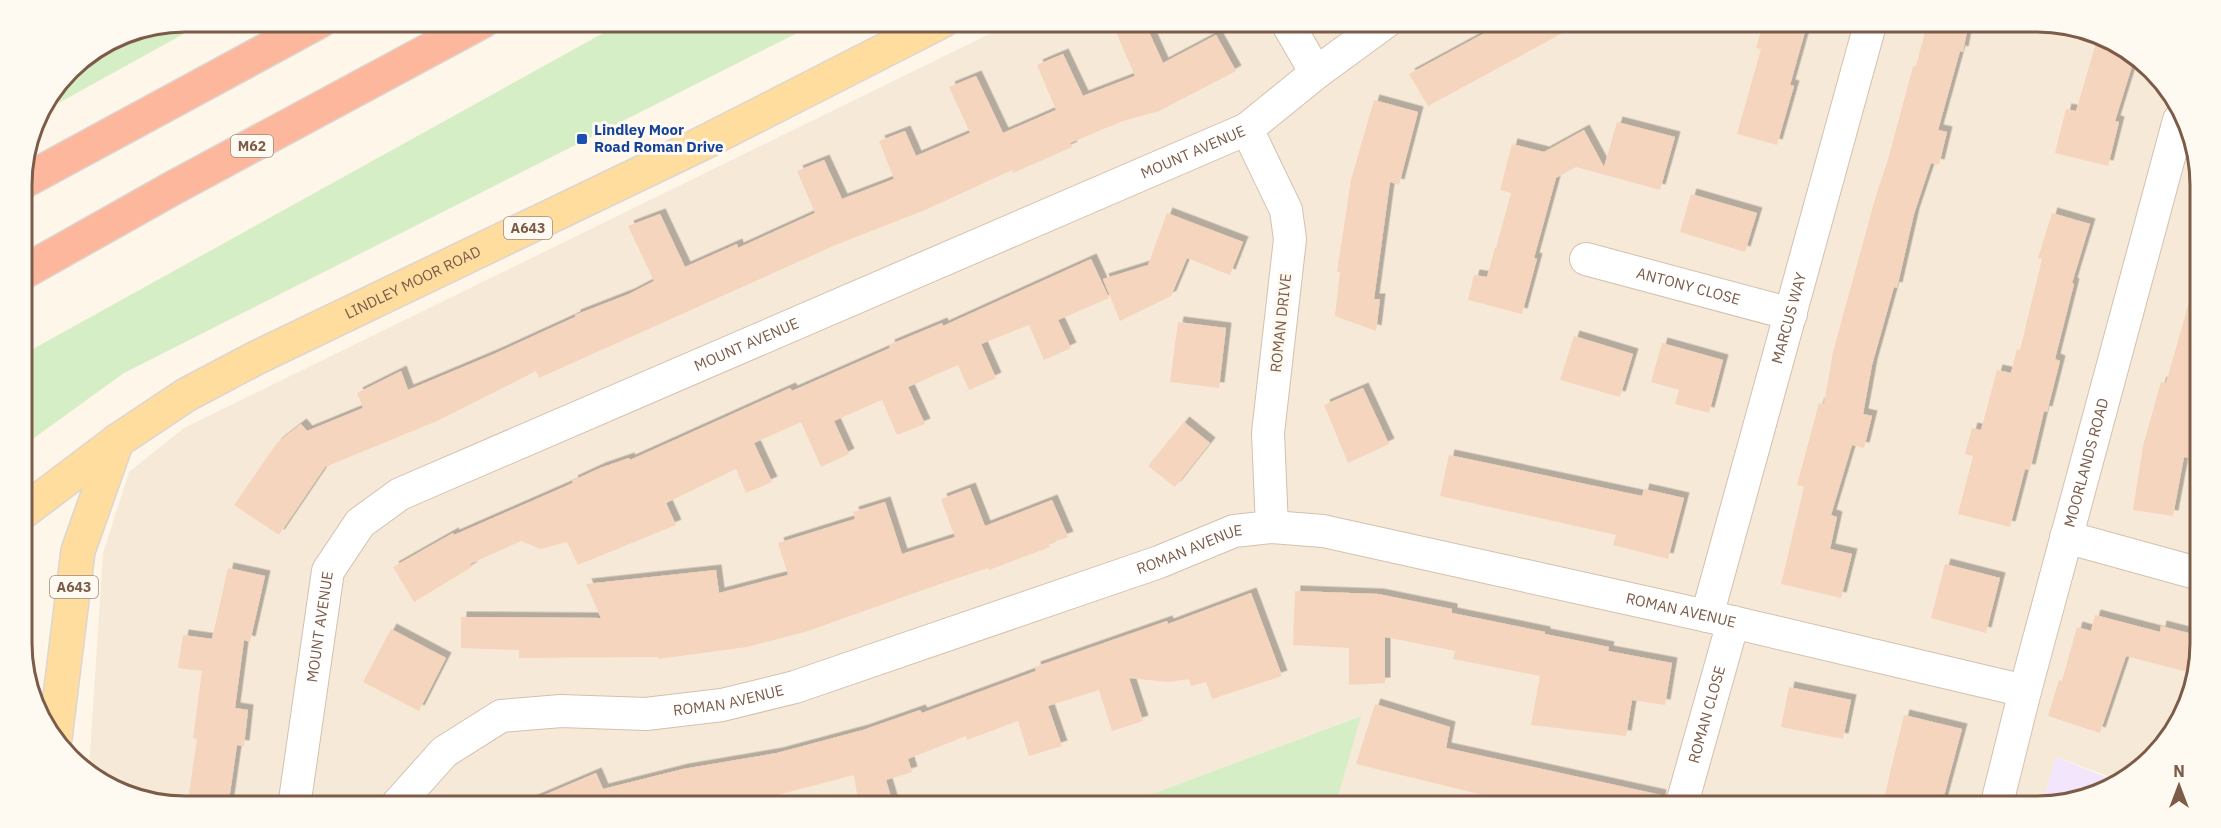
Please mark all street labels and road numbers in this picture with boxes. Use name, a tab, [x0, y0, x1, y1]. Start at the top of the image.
street label: MOUNT AVENUE	[1138, 121, 1248, 183]
road number: M62	[231, 135, 273, 157]
road number: A643	[504, 217, 552, 239]
street label: LINDLEY MOOR ROAD	[342, 241, 484, 323]
street label: ANTONY CLOSE	[1635, 263, 1742, 309]
street label: MARCUS WAY	[1767, 270, 1810, 366]
street label: ROMAN DRIVE	[1266, 272, 1295, 373]
street label: MOUNT AVENUE	[691, 313, 802, 375]
street label: MOORLANDS ROAD	[2060, 396, 2113, 529]
street label: ROMAN AVENUE	[1134, 520, 1243, 578]
street label: MOUNT AVENUE	[302, 570, 337, 684]
road number: A643	[50, 576, 98, 598]
street label: ROMAN AVENUE	[1624, 588, 1738, 632]
street label: ROMAN CLOSE	[1684, 663, 1729, 765]
street label: ROMAN AVENUE	[672, 680, 786, 720]

